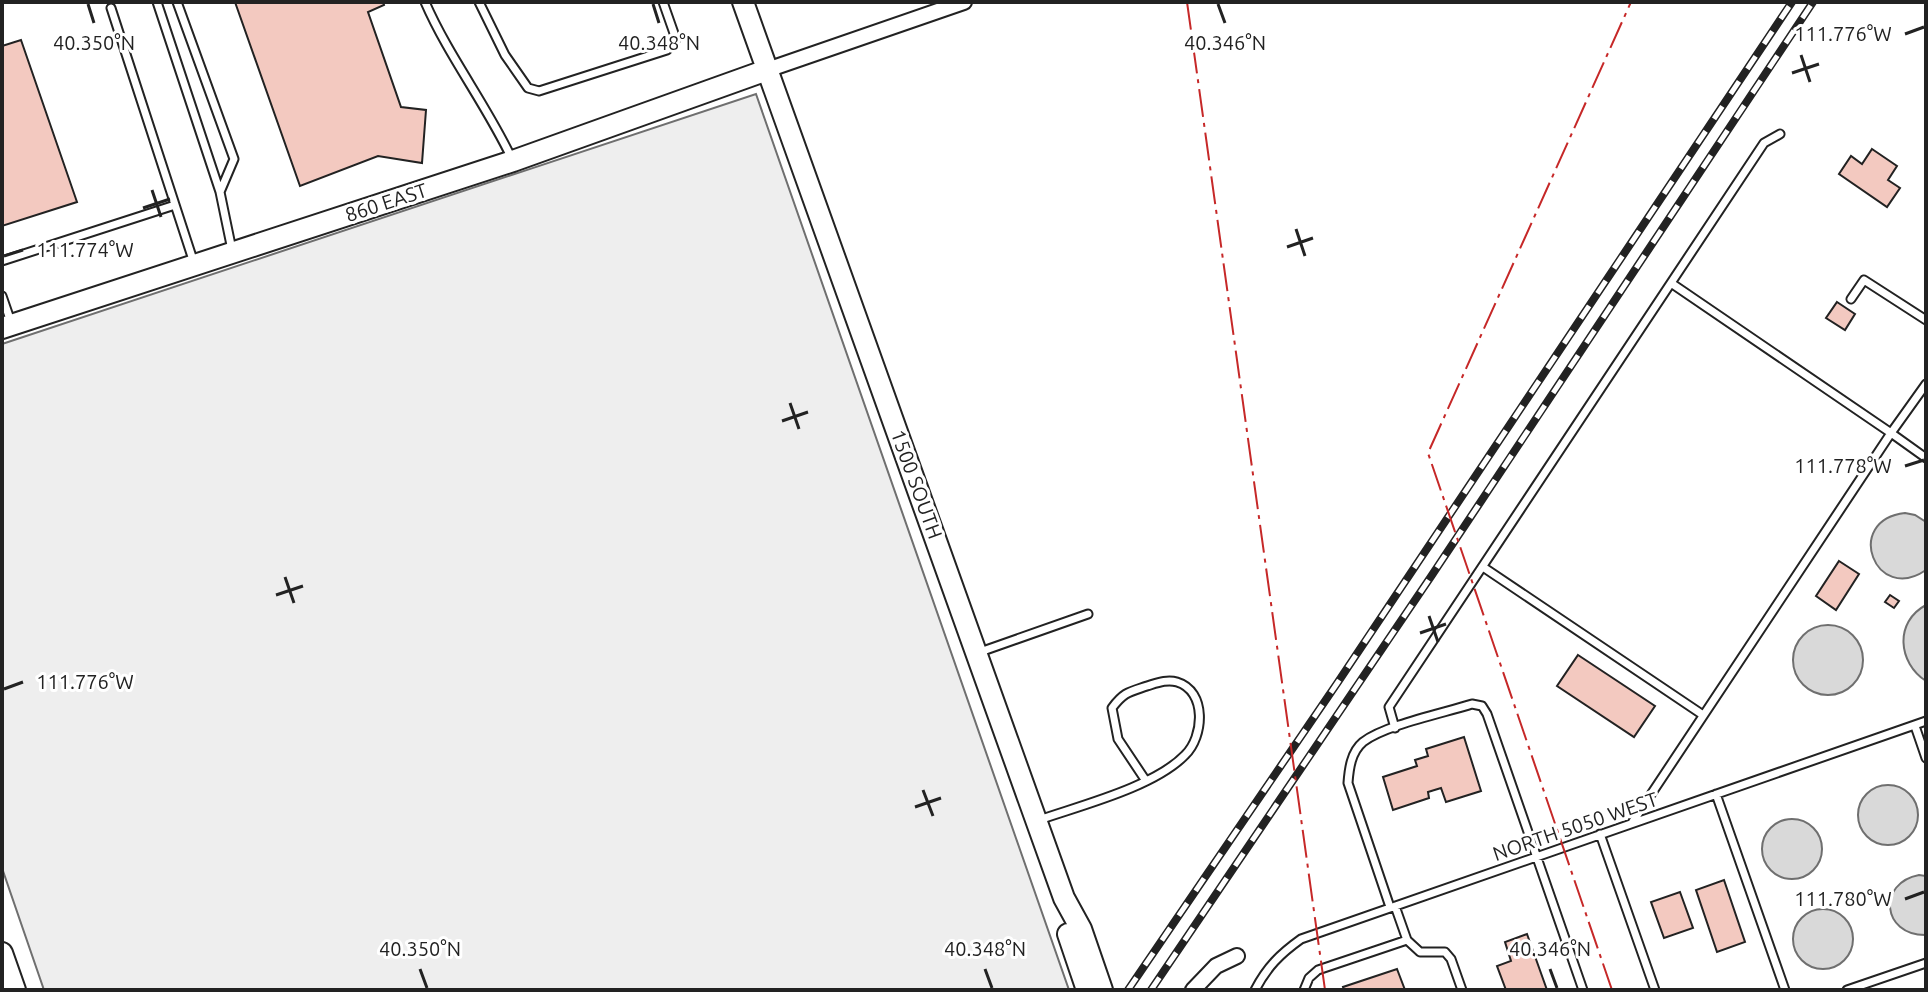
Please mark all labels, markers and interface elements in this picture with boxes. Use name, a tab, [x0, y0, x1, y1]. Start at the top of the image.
text: 111.776°W	[1794, 22, 1892, 45]
text: 40.350°N	[53, 31, 135, 54]
text: 40.348°N	[618, 31, 700, 54]
text: 40.346°N	[1184, 31, 1266, 54]
street label: 860 EAST	[342, 178, 430, 226]
text: 111.774°W	[36, 238, 134, 261]
street label: 1500 SOUTH	[887, 426, 947, 542]
text: 111.778°W	[1794, 454, 1892, 477]
text: 111.776°W	[36, 670, 134, 693]
street label: NORTH 5050 WEST	[1490, 787, 1660, 865]
text: 111.780°W	[1794, 887, 1892, 910]
text: 40.350°N	[379, 937, 461, 960]
text: 40.348°N	[944, 937, 1026, 960]
text: 40.346°N	[1509, 937, 1591, 960]

